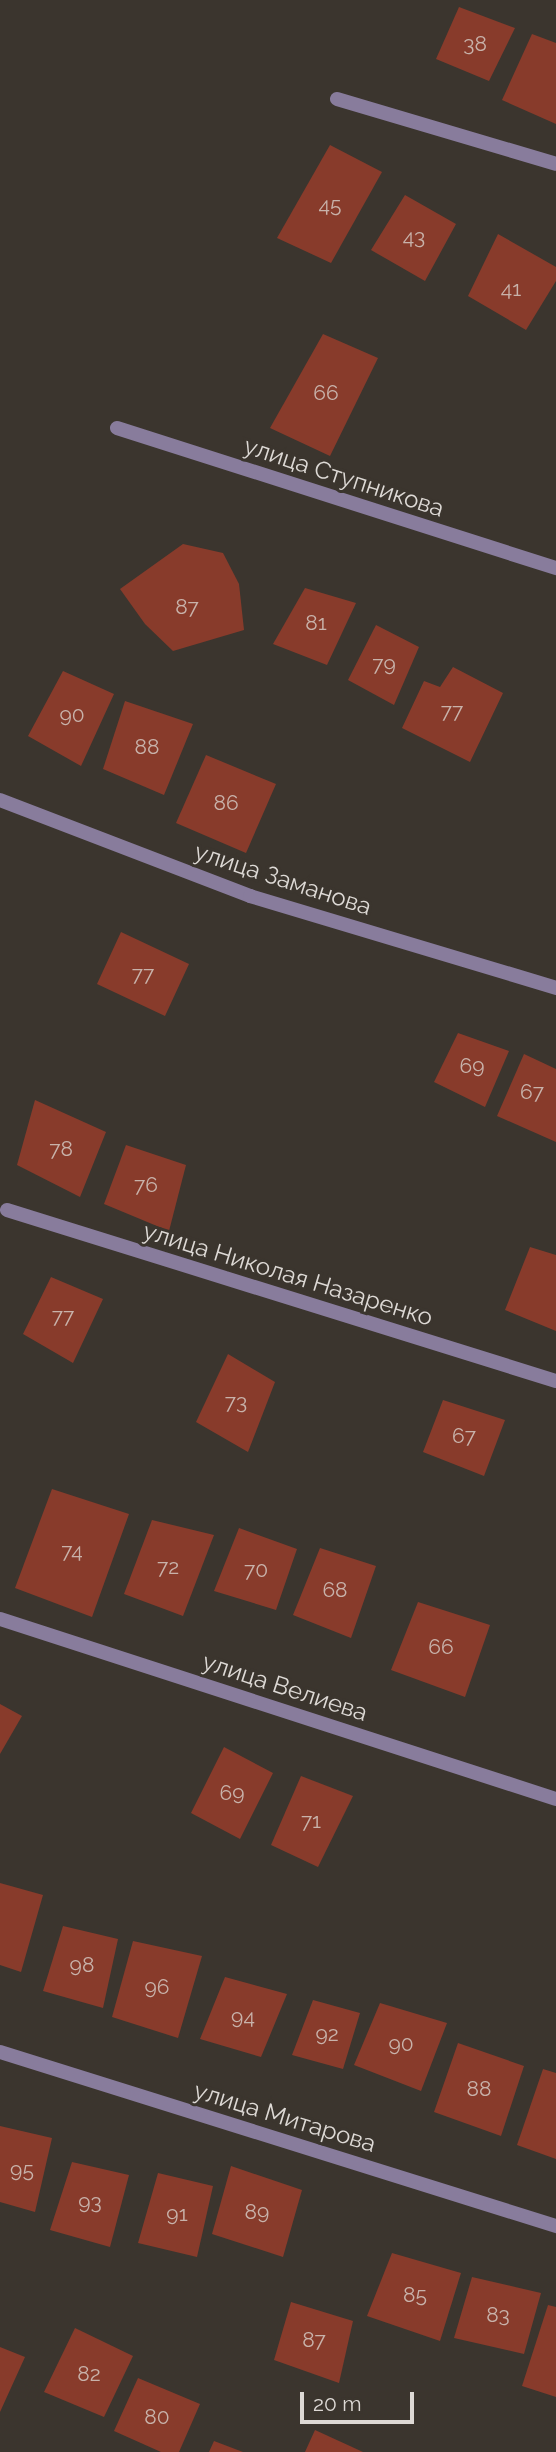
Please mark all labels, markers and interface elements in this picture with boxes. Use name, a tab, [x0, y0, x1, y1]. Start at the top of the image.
house number: 38	[463, 31, 487, 57]
house number: 45	[319, 192, 341, 218]
house number: 43	[403, 224, 425, 250]
house number: 41	[501, 276, 521, 302]
house number: 66	[313, 380, 339, 406]
street label: улица Ступникова	[240, 431, 448, 523]
house number: 87	[175, 594, 199, 620]
house number: 81	[305, 610, 327, 636]
house number: 79	[372, 651, 396, 677]
house number: 77	[441, 698, 463, 724]
house number: 90	[59, 702, 85, 728]
house number: 88	[135, 734, 159, 760]
house number: 86	[213, 790, 239, 816]
street label: улица Заманова	[191, 837, 375, 921]
house number: 77	[132, 961, 154, 987]
house number: 69	[460, 1053, 484, 1079]
house number: 67	[520, 1079, 544, 1105]
house number: 78	[49, 1136, 73, 1162]
house number: 76	[134, 1172, 158, 1198]
street label: улица Николая Назаренко	[140, 1216, 436, 1332]
house number: 77	[52, 1303, 74, 1329]
house number: 73	[225, 1389, 247, 1415]
house number: 67	[452, 1423, 476, 1449]
house number: 74	[61, 1538, 83, 1564]
house number: 72	[157, 1554, 179, 1580]
house number: 70	[244, 1557, 268, 1583]
house number: 68	[322, 1577, 348, 1603]
house number: 66	[428, 1634, 454, 1660]
street label: улица Велиева	[199, 1647, 371, 1727]
house number: 69	[220, 1780, 244, 1806]
house number: 71	[301, 1808, 321, 1834]
house number: 98	[70, 1952, 94, 1978]
house number: 96	[145, 1974, 169, 2000]
house number: 94	[231, 2004, 255, 2030]
house number: 92	[315, 2021, 339, 2047]
house number: 90	[388, 2031, 414, 2057]
street label: улица Митарова	[191, 2076, 379, 2158]
house number: 88	[467, 2076, 491, 2102]
house number: 95	[10, 2157, 34, 2183]
house number: 93	[78, 2189, 102, 2215]
house number: 89	[245, 2199, 269, 2225]
house number: 91	[166, 2201, 188, 2227]
house number: 85	[403, 2282, 427, 2308]
house number: 83	[486, 2302, 510, 2328]
house number: 87	[302, 2327, 326, 2353]
house number: 82	[77, 2361, 101, 2387]
scale bar	[304, 2378, 418, 2422]
text: 20 m	[313, 2391, 361, 2416]
house number: 80	[144, 2404, 170, 2430]

